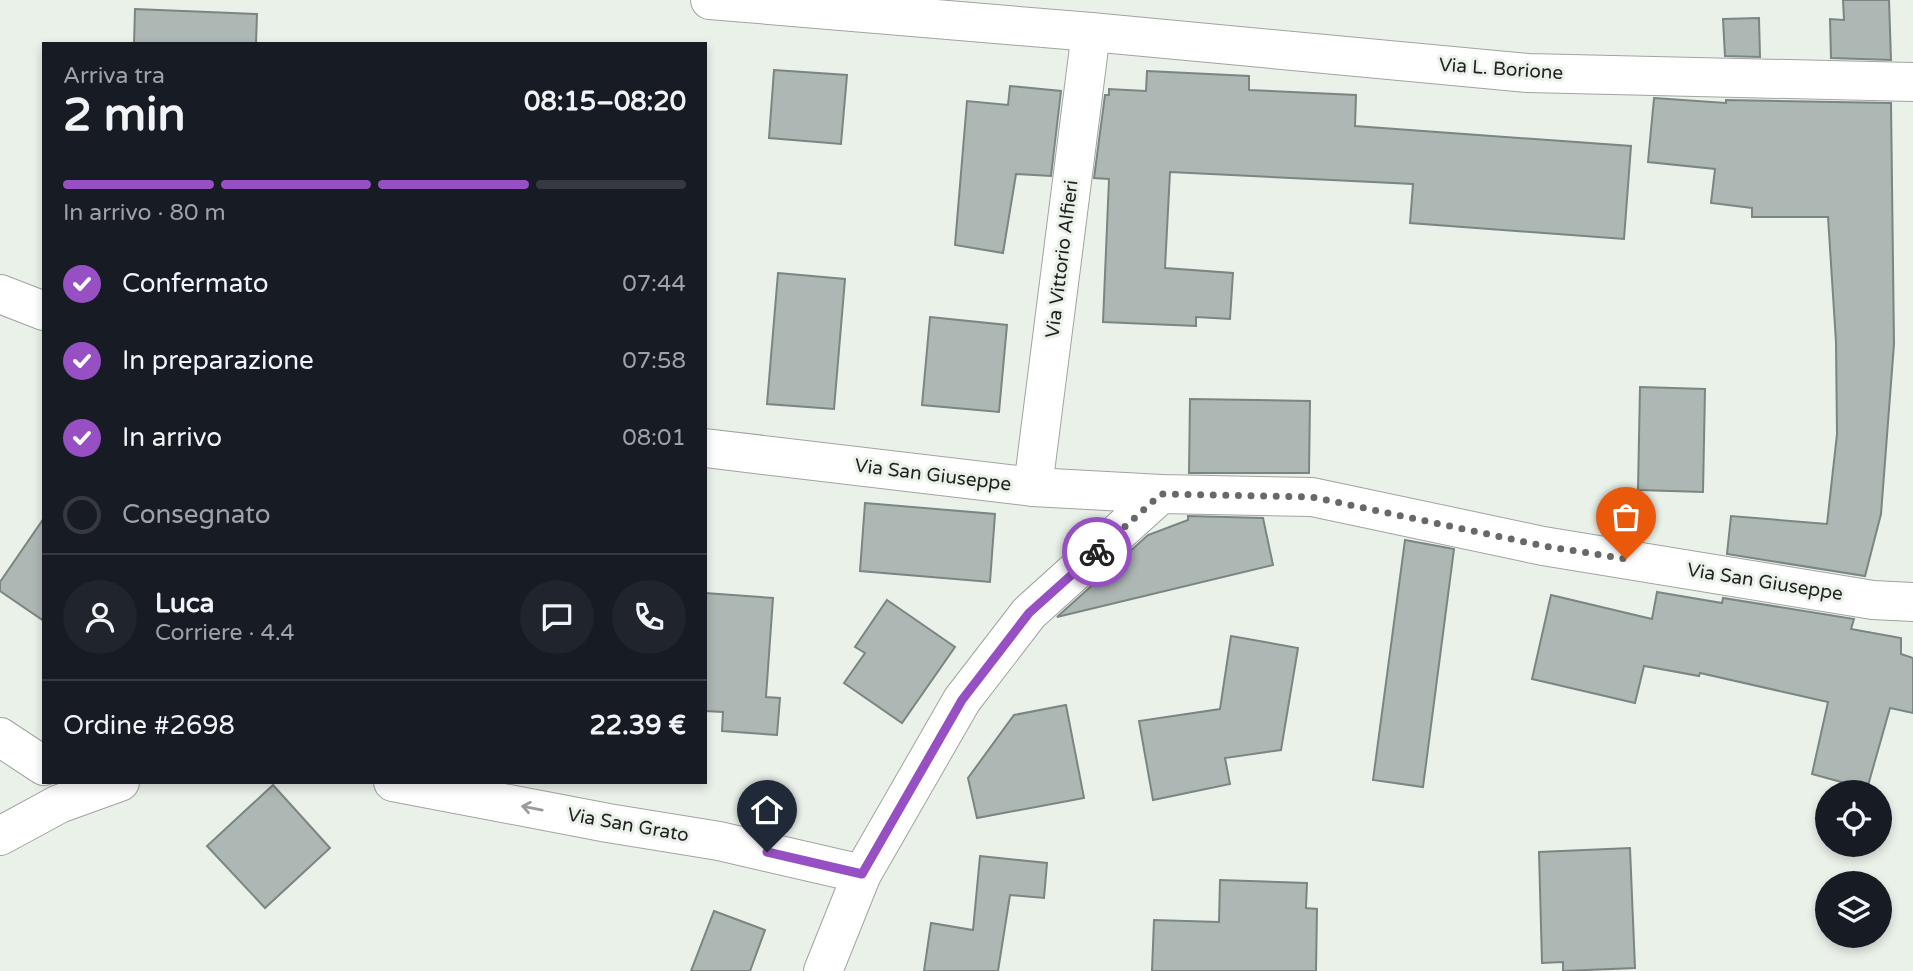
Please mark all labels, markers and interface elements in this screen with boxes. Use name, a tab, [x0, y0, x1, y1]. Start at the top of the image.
street label: Via L. Borione	[1438, 54, 1564, 84]
text: Arriva tra	[63, 62, 165, 90]
text: 08:15–08:20	[524, 86, 686, 117]
text: 2 min	[63, 88, 186, 143]
street label: Via Vittorio Alfieri	[1041, 179, 1083, 339]
text: In arrivo · 80 m	[63, 199, 226, 227]
icon: check	[63, 265, 101, 303]
text: Confermato	[122, 268, 269, 299]
text: 07:44	[622, 270, 686, 298]
icon: check	[63, 342, 101, 380]
text: In preparazione	[122, 345, 314, 376]
text: 07:58	[622, 347, 686, 375]
icon: check	[63, 419, 101, 457]
text: In arrivo	[122, 422, 222, 453]
text: 08:01	[622, 424, 686, 452]
street label: Via San Giuseppe	[853, 454, 1013, 496]
pin	[1596, 487, 1656, 559]
icon: bag	[1607, 498, 1645, 536]
text: Consegnato	[122, 499, 271, 530]
courier	[1062, 517, 1132, 587]
icon: bike	[1078, 533, 1116, 571]
street label: Via San Giuseppe	[1685, 559, 1845, 605]
button: person	[63, 580, 137, 654]
button: chat	[520, 580, 594, 654]
button: phone	[612, 580, 686, 654]
text: Luca	[155, 588, 214, 619]
text: Corriere · 4.4	[155, 619, 295, 647]
text: Ordine #2698	[63, 710, 235, 741]
text: 22.39 €	[589, 710, 686, 741]
pin	[737, 780, 797, 852]
map controls	[1815, 780, 1892, 948]
button: locate	[1815, 780, 1892, 857]
icon: home	[748, 791, 786, 829]
one-way arrow	[521, 801, 544, 814]
street label: Via San Grato	[566, 803, 690, 847]
button: layers	[1815, 871, 1892, 948]

